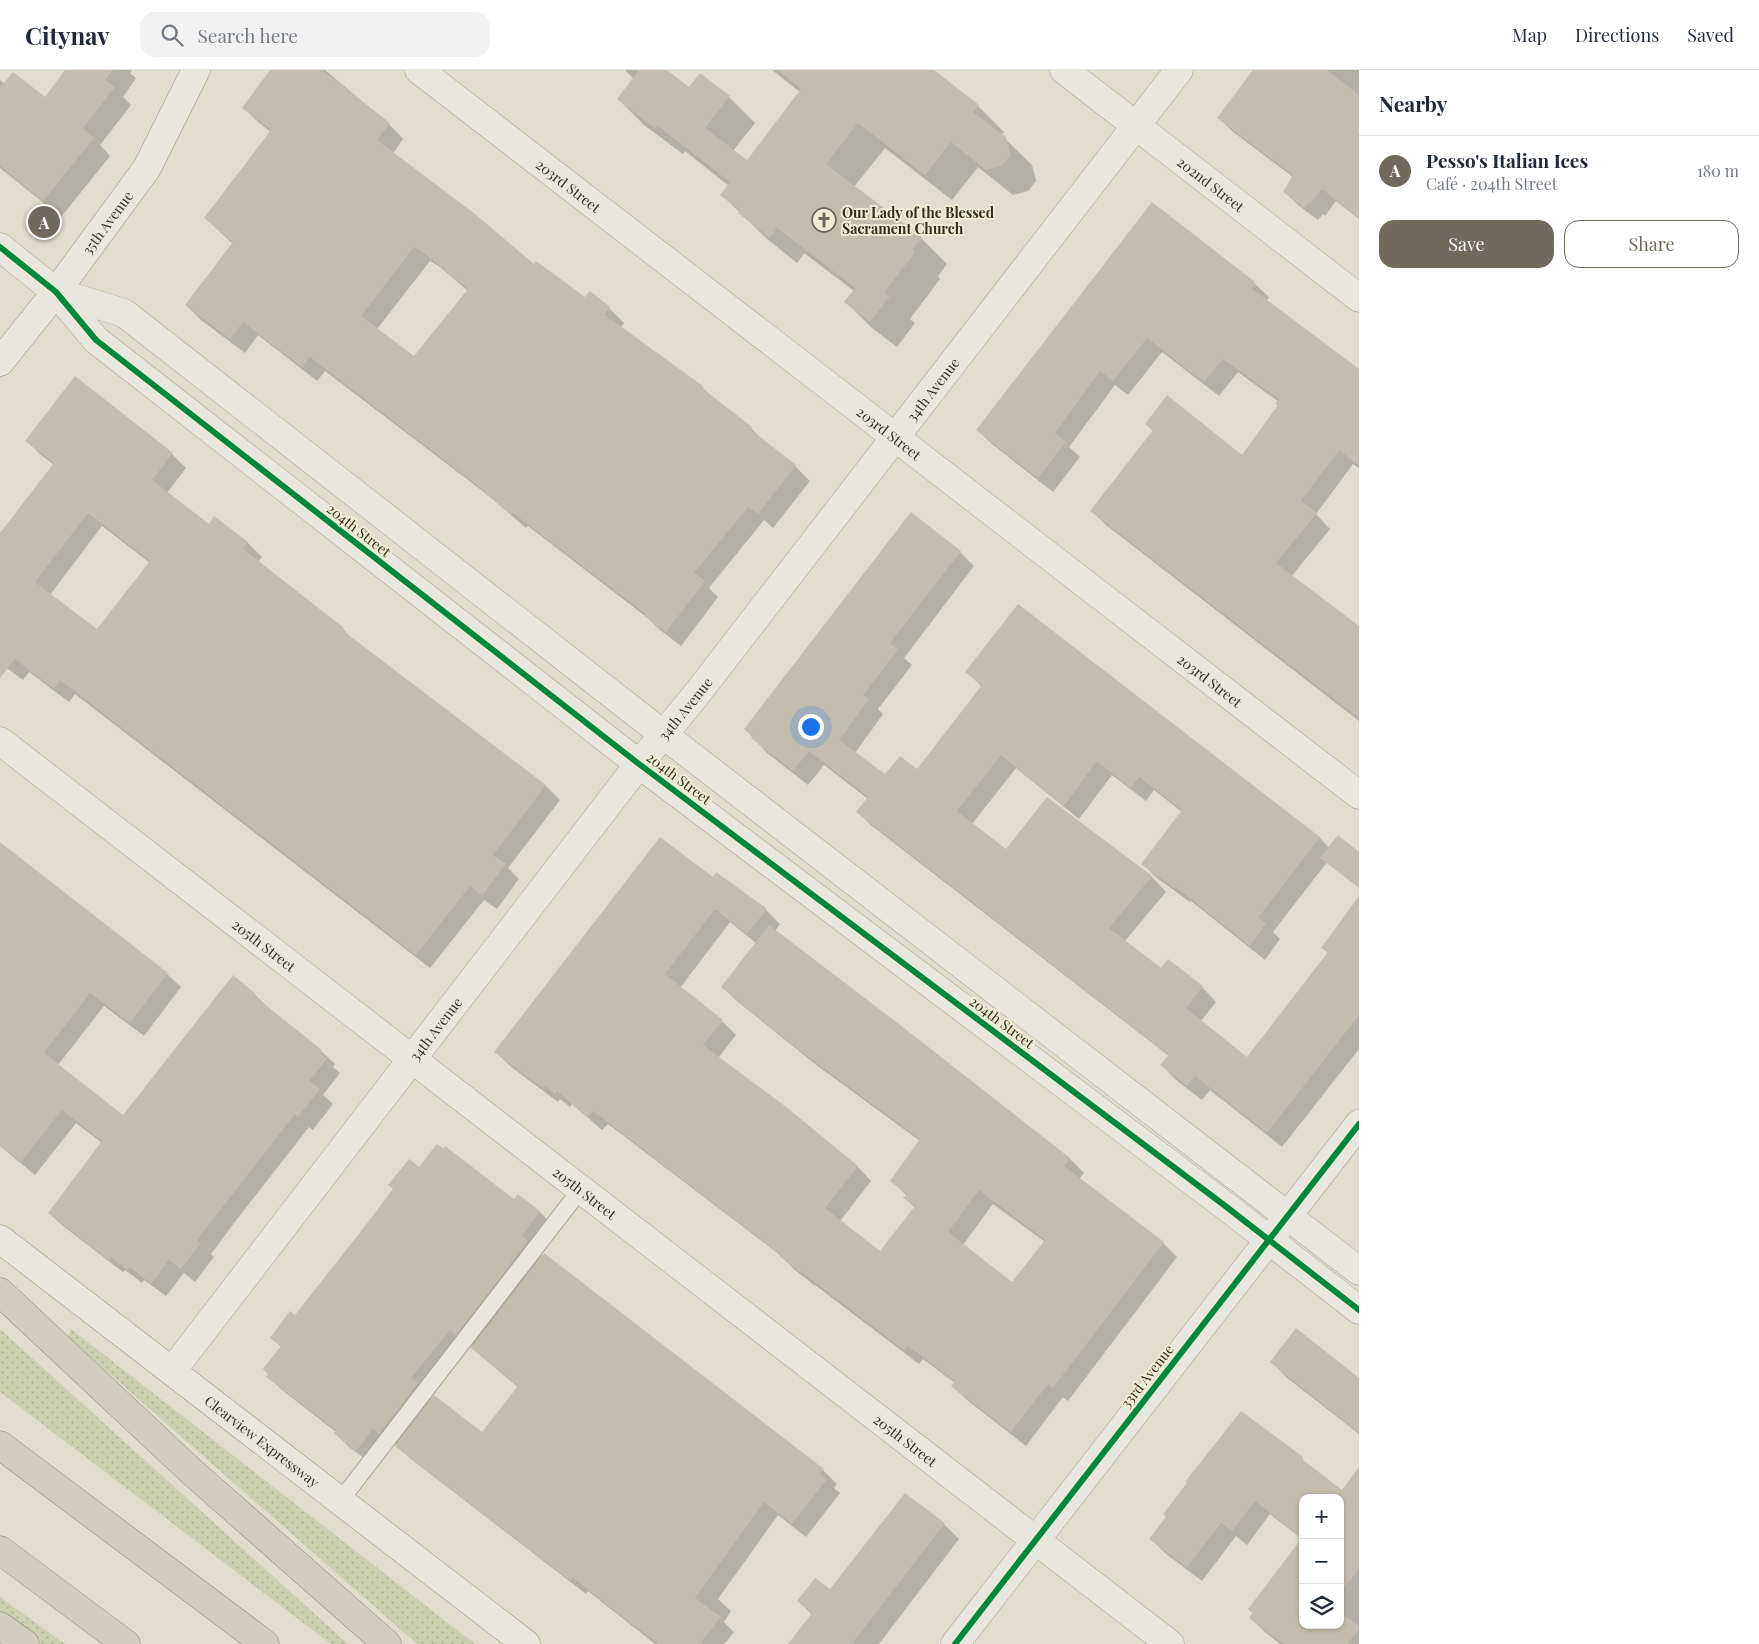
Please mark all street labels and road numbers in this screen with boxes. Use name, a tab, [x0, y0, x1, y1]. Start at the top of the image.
street label: 202nd Street	[1174, 152, 1249, 216]
street label: 203rd Street	[532, 154, 606, 217]
street label: 35th Avenue	[77, 187, 137, 258]
street label: 34th Avenue	[902, 353, 963, 425]
street label: 203rd Street	[853, 402, 926, 464]
street label: 204th Street	[323, 499, 396, 562]
street label: 203rd Street	[1174, 649, 1247, 712]
street label: 34th Avenue	[654, 673, 716, 744]
street label: 204th Street	[643, 747, 716, 809]
street label: 205th Street	[229, 915, 301, 976]
street label: 204th Street	[966, 991, 1039, 1053]
street label: 34th Avenue	[405, 993, 466, 1064]
street label: 205th Street	[549, 1162, 621, 1224]
street label: 33rd Avenue	[1116, 1340, 1178, 1412]
street label: Clearview Expressway	[201, 1391, 324, 1491]
street label: 205th Street	[870, 1409, 942, 1471]

